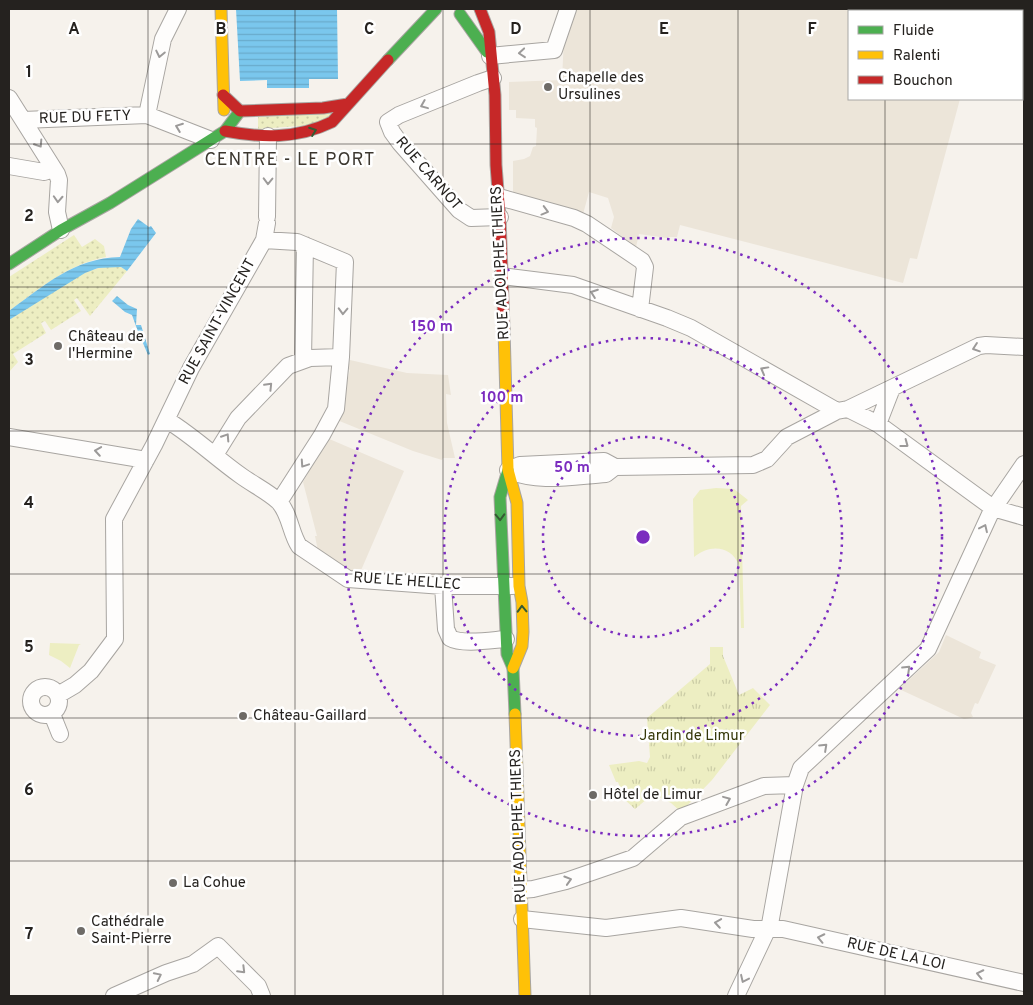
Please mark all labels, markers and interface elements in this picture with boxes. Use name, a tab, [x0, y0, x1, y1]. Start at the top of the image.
legend	[848, 10, 1023, 100]
text: A	[68, 20, 80, 40]
text: B	[215, 20, 227, 40]
text: C	[364, 20, 374, 40]
text: D	[510, 20, 522, 40]
text: E	[659, 20, 669, 40]
text: F	[807, 20, 817, 40]
text: Fluide	[893, 22, 934, 41]
one-way arrow	[518, 47, 526, 58]
text: Ralenti	[893, 47, 940, 66]
one-way arrow	[155, 49, 166, 58]
text: 1	[26, 63, 32, 83]
place label: Chapelle des Ursulines	[558, 69, 644, 105]
text: Bouchon	[893, 72, 953, 91]
marker: Chapelle des Ursulines	[542, 81, 554, 93]
one-way arrow	[420, 99, 429, 110]
street label: RUE DU FETY	[39, 107, 132, 129]
one-way arrow	[175, 123, 184, 133]
one-way arrow	[308, 127, 317, 137]
street label: RUE CARNOT	[391, 133, 465, 215]
one-way arrow	[33, 139, 42, 148]
district label: CENTRE - LE PORT	[204, 149, 376, 172]
one-way arrow	[263, 177, 273, 185]
street label: RUE ADOLPHE THIERS	[487, 186, 515, 340]
one-way arrow	[53, 196, 63, 203]
one-way arrow	[541, 205, 549, 215]
text: 2	[24, 207, 34, 227]
street label: RUE SAINT-VINCENT	[175, 256, 261, 388]
one-way arrow	[591, 289, 599, 299]
one-way arrow	[337, 307, 348, 315]
text: 150 m	[411, 318, 453, 337]
place label: Château de l'Hermine	[68, 328, 144, 364]
marker: Château de l'Hermine	[52, 340, 64, 352]
one-way arrow	[972, 342, 981, 352]
text: 3	[24, 351, 34, 371]
one-way arrow	[761, 366, 770, 376]
one-way arrow	[263, 383, 272, 392]
text: 100 m	[481, 389, 523, 408]
one-way arrow	[220, 433, 230, 442]
one-way arrow	[899, 438, 908, 446]
one-way arrow	[94, 447, 103, 457]
one-way arrow	[300, 459, 310, 468]
text: 50 m	[554, 459, 590, 478]
text: 4	[24, 494, 34, 514]
one-way arrow	[495, 513, 506, 521]
one-way arrow	[977, 524, 988, 533]
centre of rings	[634, 528, 652, 546]
street label: RUE LE HELLEC	[353, 569, 461, 595]
one-way arrow	[516, 605, 527, 613]
text: 5	[24, 638, 34, 658]
one-way arrow	[901, 666, 910, 675]
place label: Château-Gaillard	[253, 707, 367, 726]
marker: Château-Gaillard	[237, 710, 249, 722]
park label: Jardin de Limur	[639, 727, 745, 746]
one-way arrow	[818, 744, 827, 753]
street label: RUE ADOLPHE THIERS	[507, 749, 531, 903]
text: 6	[24, 781, 34, 801]
place label: Hôtel de Limur	[603, 786, 702, 805]
marker: Hôtel de Limur	[587, 789, 599, 801]
one-way arrow	[722, 796, 731, 806]
place label: La Cohue	[183, 874, 246, 893]
one-way arrow	[564, 875, 572, 885]
marker: La Cohue	[167, 877, 179, 889]
place label: Cathédrale Saint-Pierre	[91, 913, 172, 949]
one-way arrow	[714, 918, 722, 929]
text: 7	[25, 925, 33, 945]
marker: Cathédrale Saint-Pierre	[75, 925, 87, 937]
one-way arrow	[817, 933, 826, 943]
street label: RUE DE LA LOI	[845, 934, 947, 976]
one-way arrow	[236, 964, 245, 973]
one-way arrow	[976, 969, 985, 980]
one-way arrow	[153, 972, 162, 983]
one-way arrow	[740, 974, 750, 983]

